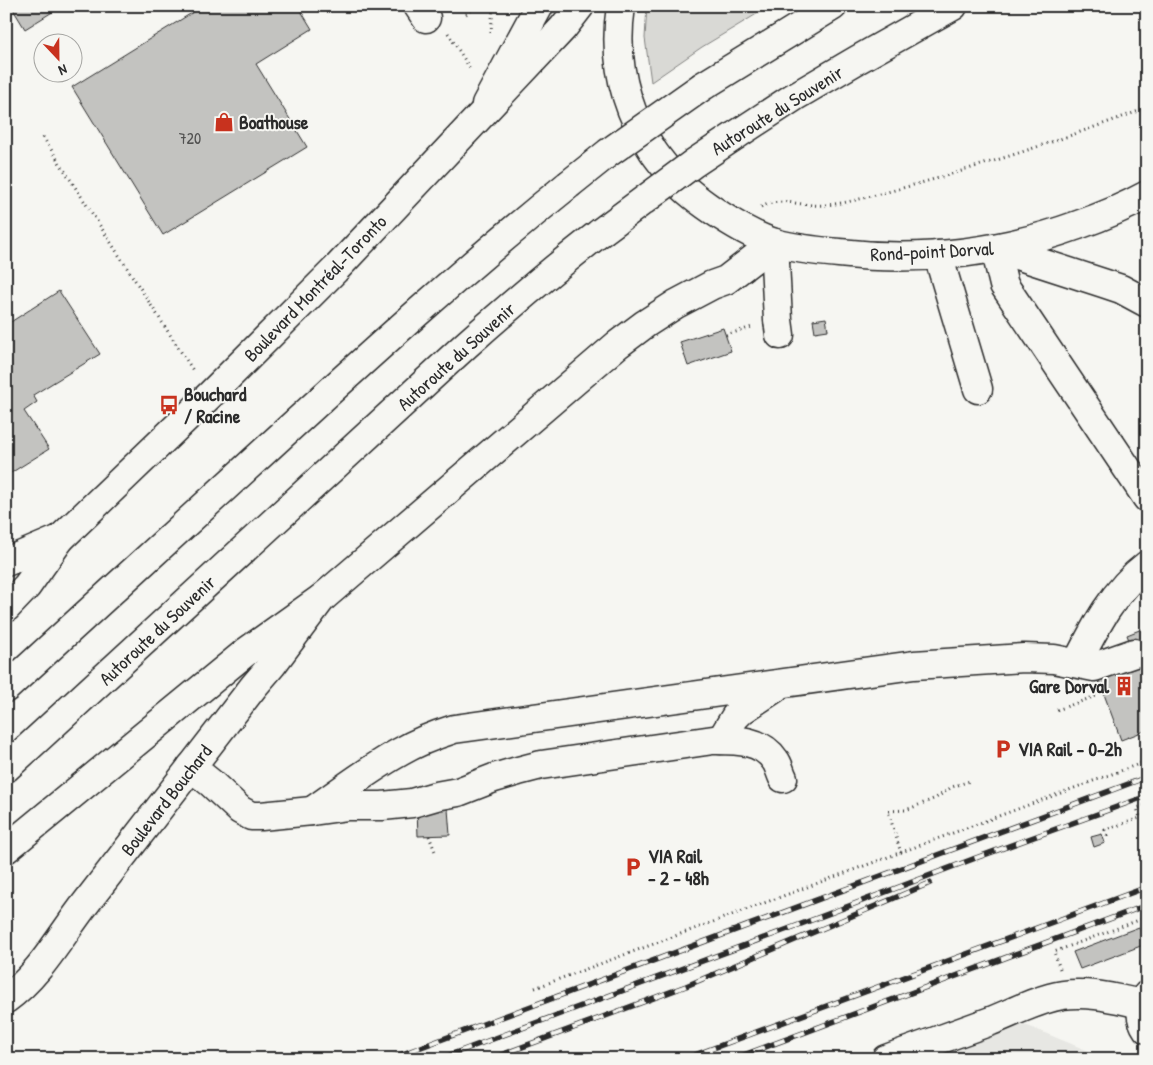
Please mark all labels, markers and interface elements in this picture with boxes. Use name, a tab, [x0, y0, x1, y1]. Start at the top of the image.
north arrow	[32, 32, 82, 82]
street label: Autoroute du Souvenir	[706, 59, 848, 161]
text: N	[56, 60, 70, 81]
place label: Boathouse	[239, 109, 309, 135]
shop icon: Boathouse	[213, 111, 235, 133]
house number: 720	[179, 127, 201, 149]
street label: Boulevard Montréal-Toronto	[238, 209, 392, 367]
street label: Rond-point Dorval	[870, 235, 995, 267]
street label: Autoroute du Souvenir	[391, 295, 521, 416]
place label: Bouchard / Racine	[184, 381, 247, 429]
bus stop icon: Bouchard / Racine	[158, 394, 180, 416]
street label: Autoroute du Souvenir	[93, 569, 222, 691]
place label: Gare Dorval	[1029, 673, 1110, 699]
building icon: Gare Dorval	[1113, 675, 1135, 697]
place label: VIA Rail - 0-2h	[1018, 736, 1122, 762]
parking icon: VIA Rail - 0-2h	[992, 738, 1014, 760]
street label: Boulevard Bouchard	[114, 739, 218, 861]
place label: VIA Rail - 2 - 48h	[648, 843, 709, 891]
parking icon: VIA Rail - 2 - 48h	[622, 856, 644, 878]

